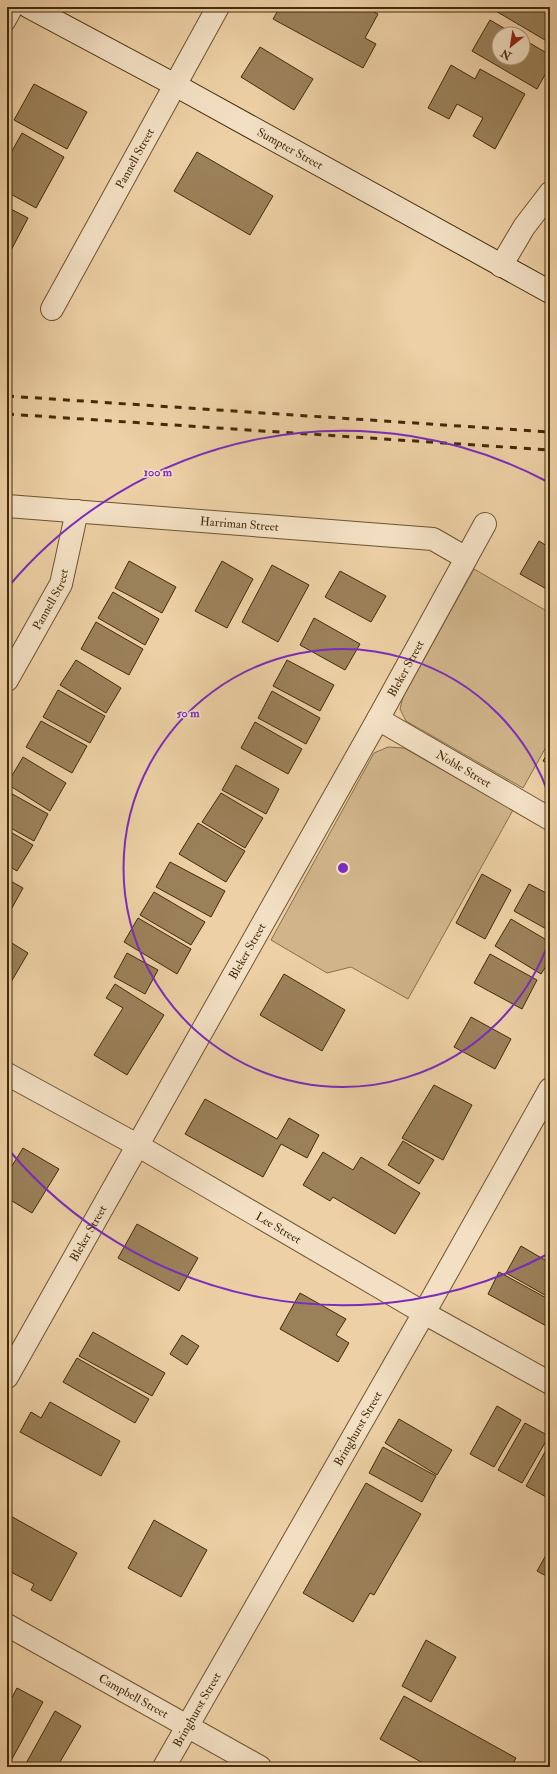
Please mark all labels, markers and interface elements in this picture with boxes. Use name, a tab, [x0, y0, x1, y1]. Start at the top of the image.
north arrow	[491, 26, 531, 66]
text: N	[498, 46, 515, 63]
street label: Sumpter Street	[254, 124, 326, 173]
street label: Pannell Street	[112, 125, 158, 191]
text: 100 m	[144, 465, 173, 480]
street label: Harriman Street	[199, 513, 279, 535]
street label: Pannell Street	[29, 567, 72, 633]
street label: Bleker Street	[384, 637, 427, 699]
text: 50 m	[176, 706, 200, 721]
street label: Noble Street	[433, 747, 494, 791]
centre of rings	[336, 861, 350, 875]
street label: Bleker Street	[225, 920, 269, 982]
street label: Bleker Street	[66, 1202, 110, 1264]
street label: Lee Street	[253, 1209, 304, 1247]
street label: Bringhurst Street	[330, 1388, 385, 1469]
street label: Bringhurst Street	[169, 1669, 224, 1750]
street label: Campbell Street	[96, 1670, 171, 1722]

